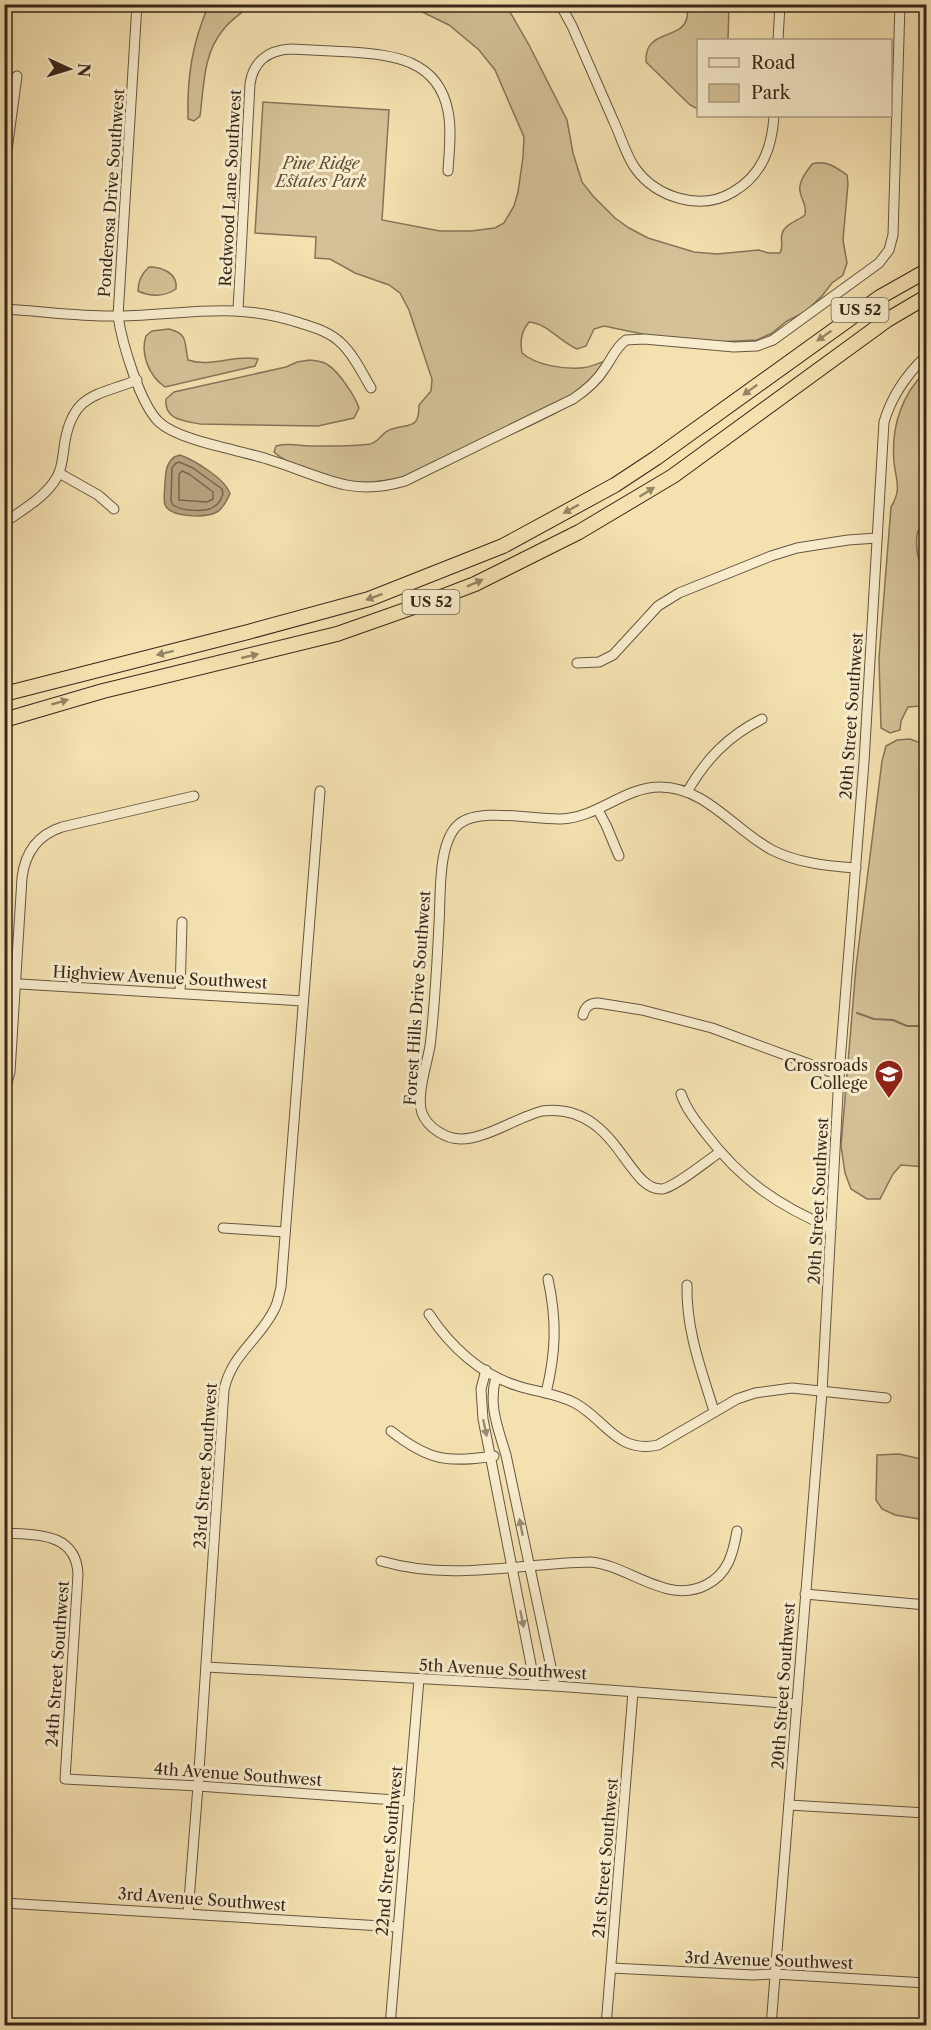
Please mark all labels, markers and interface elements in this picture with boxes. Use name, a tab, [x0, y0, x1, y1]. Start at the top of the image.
north arrow	[39, 39, 99, 99]
legend	[697, 39, 892, 117]
text: Road	[751, 52, 796, 74]
text: N	[73, 62, 94, 78]
text: Park	[751, 82, 792, 104]
street label: Ponderosa Drive Southwest	[94, 88, 128, 298]
street label: Redwood Lane Southwest	[215, 88, 245, 287]
park label: Pine Ridge Estates Park	[274, 153, 367, 191]
road number: US 52	[832, 298, 888, 322]
one-way arrow	[817, 330, 833, 342]
one-way arrow	[743, 383, 758, 395]
one-way arrow	[639, 487, 655, 498]
one-way arrow	[563, 504, 579, 515]
one-way arrow	[466, 579, 483, 588]
road number: US 52	[402, 590, 460, 614]
one-way arrow	[365, 593, 383, 603]
street label: 20th Street Southwest	[835, 631, 867, 800]
one-way arrow	[156, 648, 174, 658]
one-way arrow	[240, 651, 259, 660]
one-way arrow	[51, 697, 69, 707]
street label: Forest Hills Drive Southwest	[399, 889, 435, 1106]
street label: Highview Avenue Southwest	[52, 961, 268, 993]
place label: Crossroads College	[784, 1055, 868, 1093]
school or university icon: Crossroads College	[873, 1058, 905, 1100]
street label: 20th Street Southwest	[804, 1116, 832, 1285]
street label: 23rd Street Southwest	[189, 1382, 221, 1550]
one-way arrow	[480, 1418, 490, 1437]
one-way arrow	[516, 1517, 525, 1536]
street label: 24th Street Southwest	[41, 1580, 73, 1748]
street label: 20th Street Southwest	[767, 1601, 799, 1770]
one-way arrow	[518, 1610, 527, 1629]
street label: 5th Avenue Southwest	[419, 1655, 588, 1683]
street label: 4th Avenue Southwest	[153, 1758, 323, 1790]
street label: 22nd Street Southwest	[372, 1765, 406, 1937]
street label: 21st Street Southwest	[588, 1777, 622, 1939]
street label: 3rd Avenue Southwest	[117, 1883, 287, 1915]
street label: 3rd Avenue Southwest	[684, 1947, 854, 1973]

